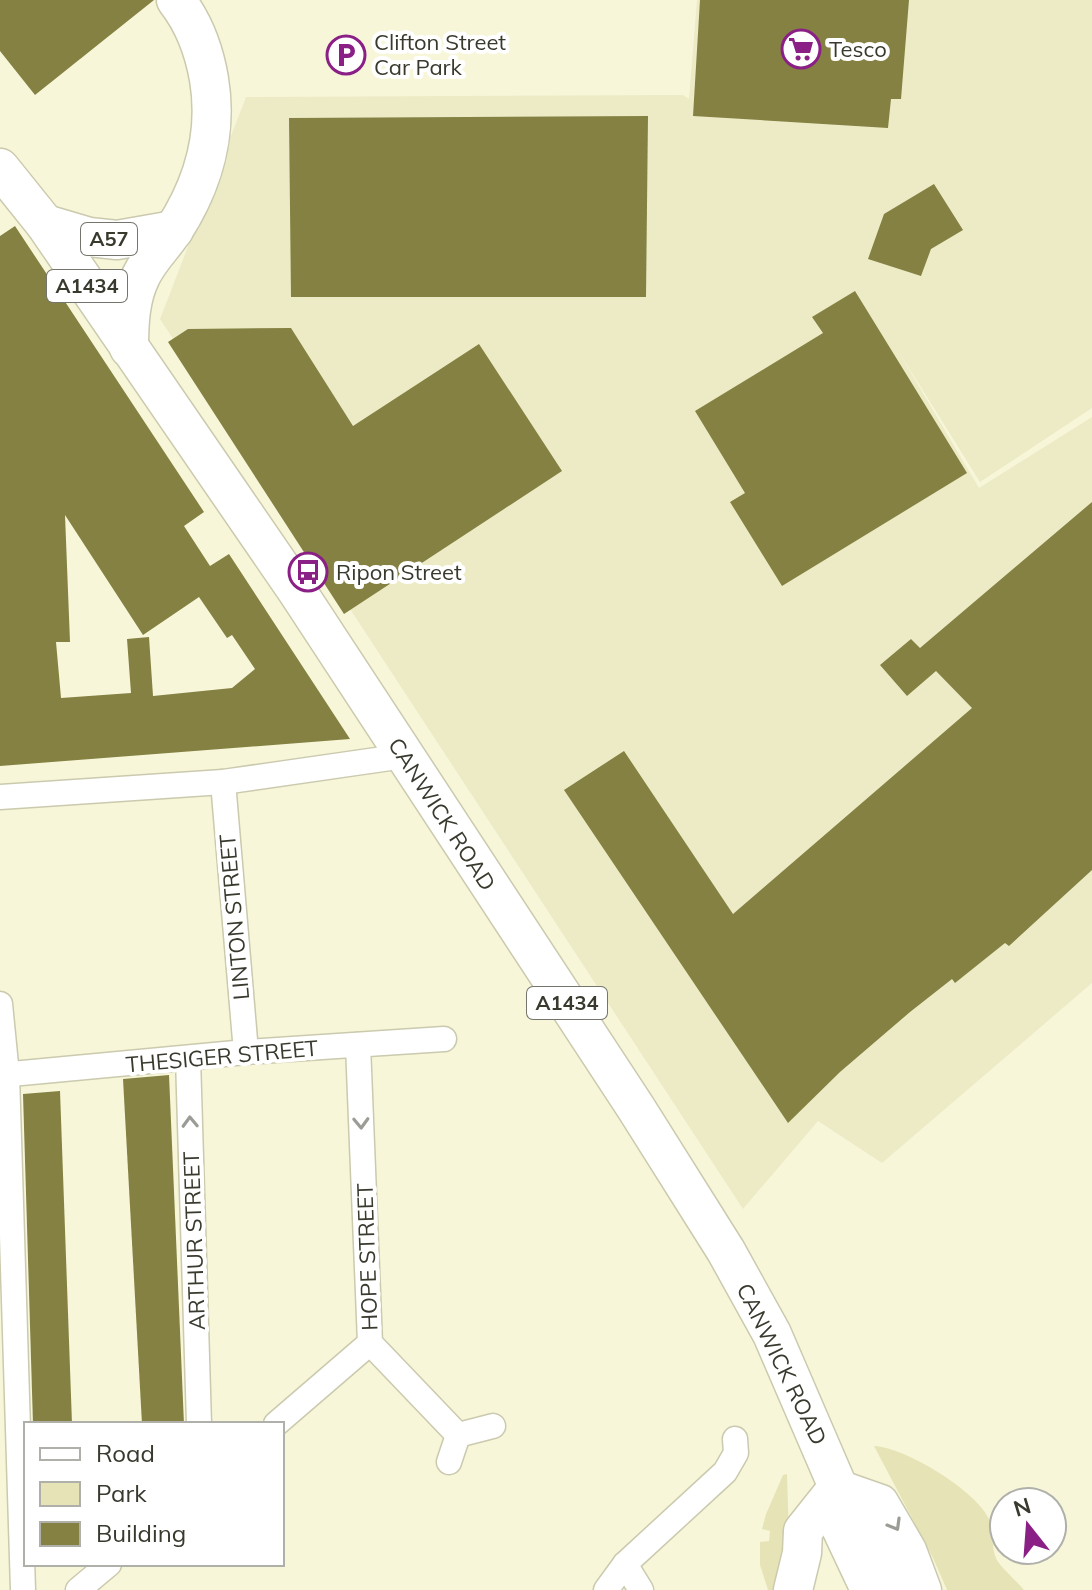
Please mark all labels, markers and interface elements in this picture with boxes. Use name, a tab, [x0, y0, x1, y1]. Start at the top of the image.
place label: Clifton Street Car Park	[374, 28, 506, 81]
supermarket icon: Tesco	[780, 28, 822, 70]
parking icon: Clifton Street Car Park	[325, 34, 367, 76]
place label: Tesco	[829, 35, 887, 63]
road number: A57	[81, 223, 137, 255]
road number: A1434	[47, 270, 127, 302]
bus stop icon: Ripon Street	[287, 551, 329, 593]
place label: Ripon Street	[336, 558, 462, 586]
street label: CANWICK ROAD	[382, 732, 502, 896]
street label: LINTON STREET	[213, 833, 255, 1001]
road number: A1434	[527, 987, 607, 1019]
street label: THESIGER STREET	[125, 1034, 319, 1078]
one-way arrow	[182, 1115, 199, 1128]
one-way arrow	[353, 1117, 370, 1130]
street label: ARTHUR STREET	[177, 1151, 211, 1331]
street label: HOPE STREET	[350, 1183, 384, 1331]
street label: CANWICK ROAD	[731, 1278, 833, 1450]
legend	[24, 1422, 284, 1566]
text: Road	[96, 1438, 155, 1468]
text: Park	[96, 1478, 147, 1508]
north arrow	[988, 1486, 1068, 1566]
text: N	[1010, 1491, 1034, 1523]
one-way arrow	[885, 1516, 901, 1531]
text: Building	[96, 1518, 186, 1548]

